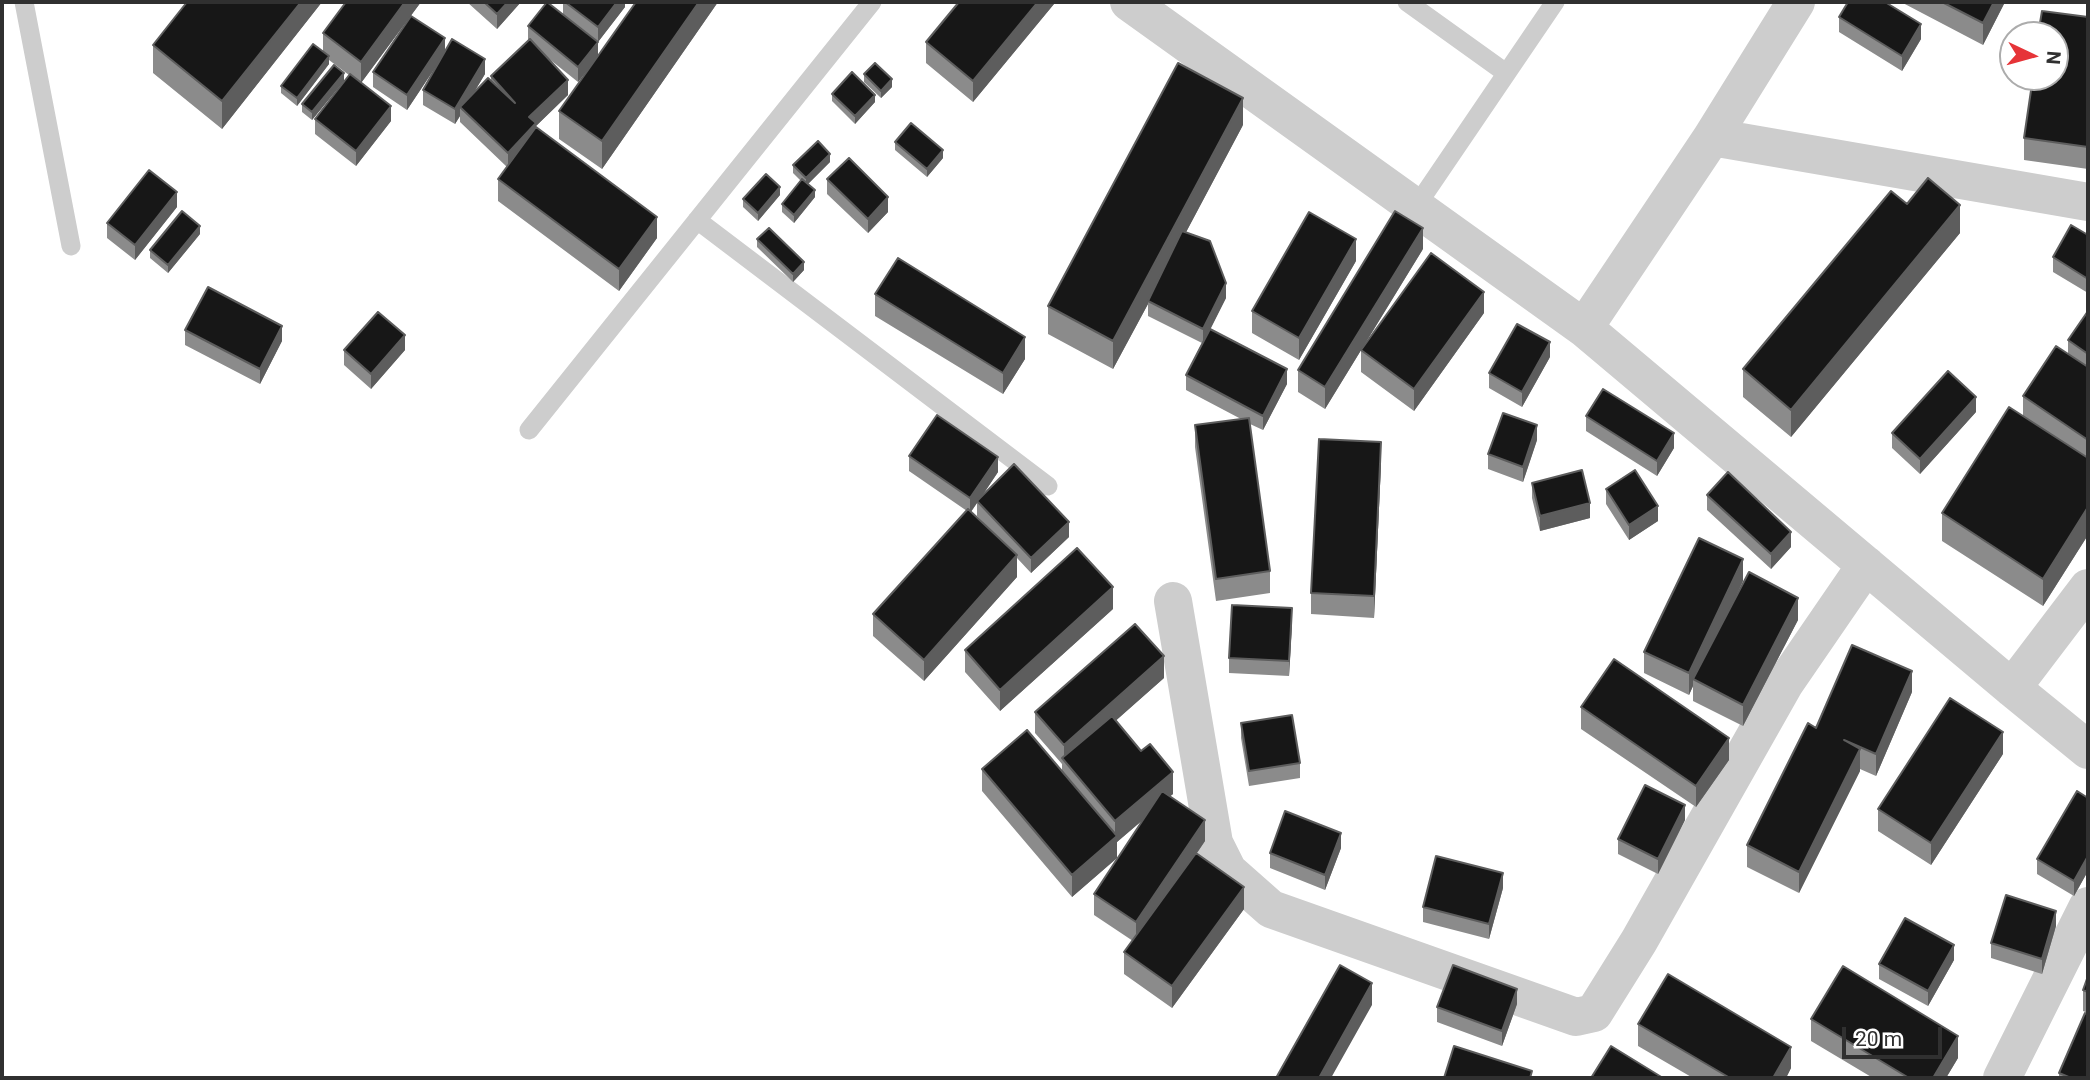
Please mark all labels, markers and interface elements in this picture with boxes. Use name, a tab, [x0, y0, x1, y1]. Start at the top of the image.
north arrow	[1999, 21, 2069, 91]
text: N	[2041, 50, 2065, 65]
scale bar	[1845, 1014, 1945, 1058]
text: 20 m	[1855, 1027, 1902, 1051]

